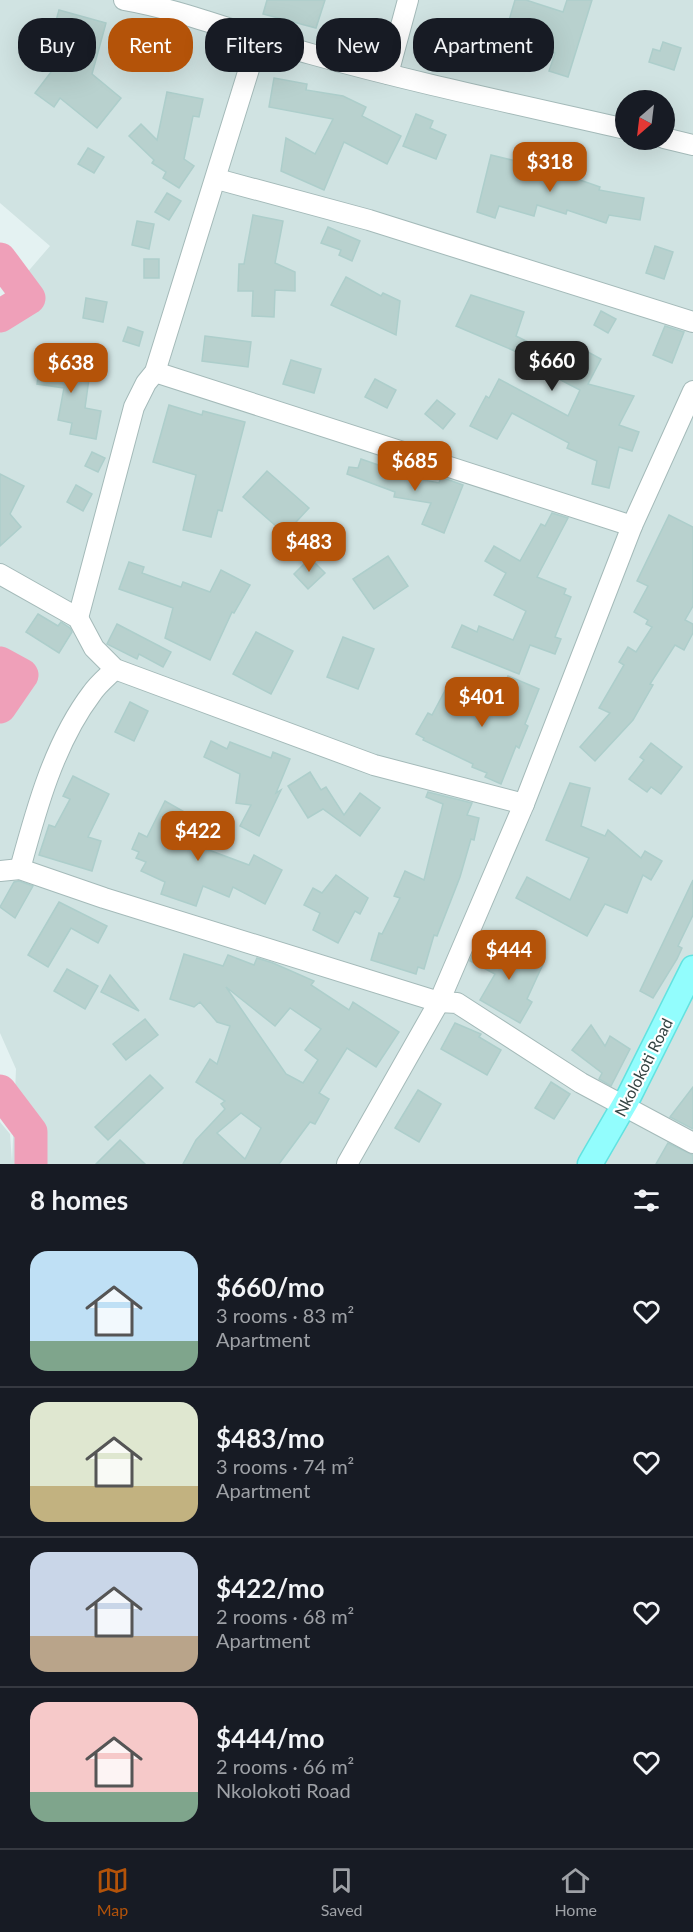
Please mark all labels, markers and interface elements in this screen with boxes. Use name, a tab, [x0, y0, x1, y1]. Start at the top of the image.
chip: Buy	[18, 18, 96, 72]
chip: Rent	[108, 18, 193, 72]
chip: Filters	[205, 18, 304, 72]
chip: New	[316, 18, 401, 72]
chip: Apartment	[413, 18, 554, 72]
north arrow	[615, 90, 675, 150]
map controls	[615, 90, 675, 150]
pin: $318	[514, 142, 586, 193]
text: $318	[527, 149, 573, 173]
pin: $660	[516, 341, 588, 392]
pin: $638	[35, 343, 107, 394]
text: $660	[529, 348, 575, 372]
text: $638	[48, 350, 94, 374]
pin: $685	[379, 441, 451, 492]
text: $685	[392, 448, 438, 472]
pin: $483	[273, 522, 345, 573]
text: $483	[286, 529, 332, 553]
pin: $401	[446, 677, 518, 728]
text: $401	[459, 684, 505, 708]
pin: $422	[162, 811, 234, 862]
text: $422	[175, 818, 221, 842]
pin: $444	[473, 930, 545, 981]
text: $444	[486, 937, 532, 961]
street label: Nkolokoti Road	[610, 1015, 676, 1119]
text: 8 homes	[30, 1184, 128, 1216]
icon: filters	[630, 1184, 663, 1217]
text: $660/mo	[216, 1271, 324, 1303]
icon: home	[78, 1275, 150, 1347]
icon: heart	[630, 1295, 663, 1328]
text: 3 rooms · 83 m²	[216, 1303, 354, 1327]
text: Apartment	[216, 1327, 310, 1351]
text: $483/mo	[216, 1422, 324, 1454]
icon: home	[78, 1426, 150, 1498]
icon: heart	[630, 1446, 663, 1479]
text: 3 rooms · 74 m²	[216, 1454, 354, 1478]
text: Apartment	[216, 1478, 310, 1502]
text: $422/mo	[216, 1572, 324, 1604]
icon: home	[78, 1576, 150, 1648]
icon: heart	[630, 1596, 663, 1629]
text: 2 rooms · 68 m²	[216, 1604, 354, 1628]
text: Apartment	[216, 1628, 310, 1652]
text: $444/mo	[216, 1722, 324, 1754]
icon: home	[78, 1726, 150, 1798]
icon: heart	[630, 1746, 663, 1779]
text: 2 rooms · 66 m²	[216, 1754, 354, 1778]
text: Nkolokoti Road	[216, 1778, 351, 1802]
tab: Map	[96, 1864, 129, 1919]
tab: Saved	[321, 1864, 363, 1919]
tab: Home	[554, 1864, 597, 1919]

